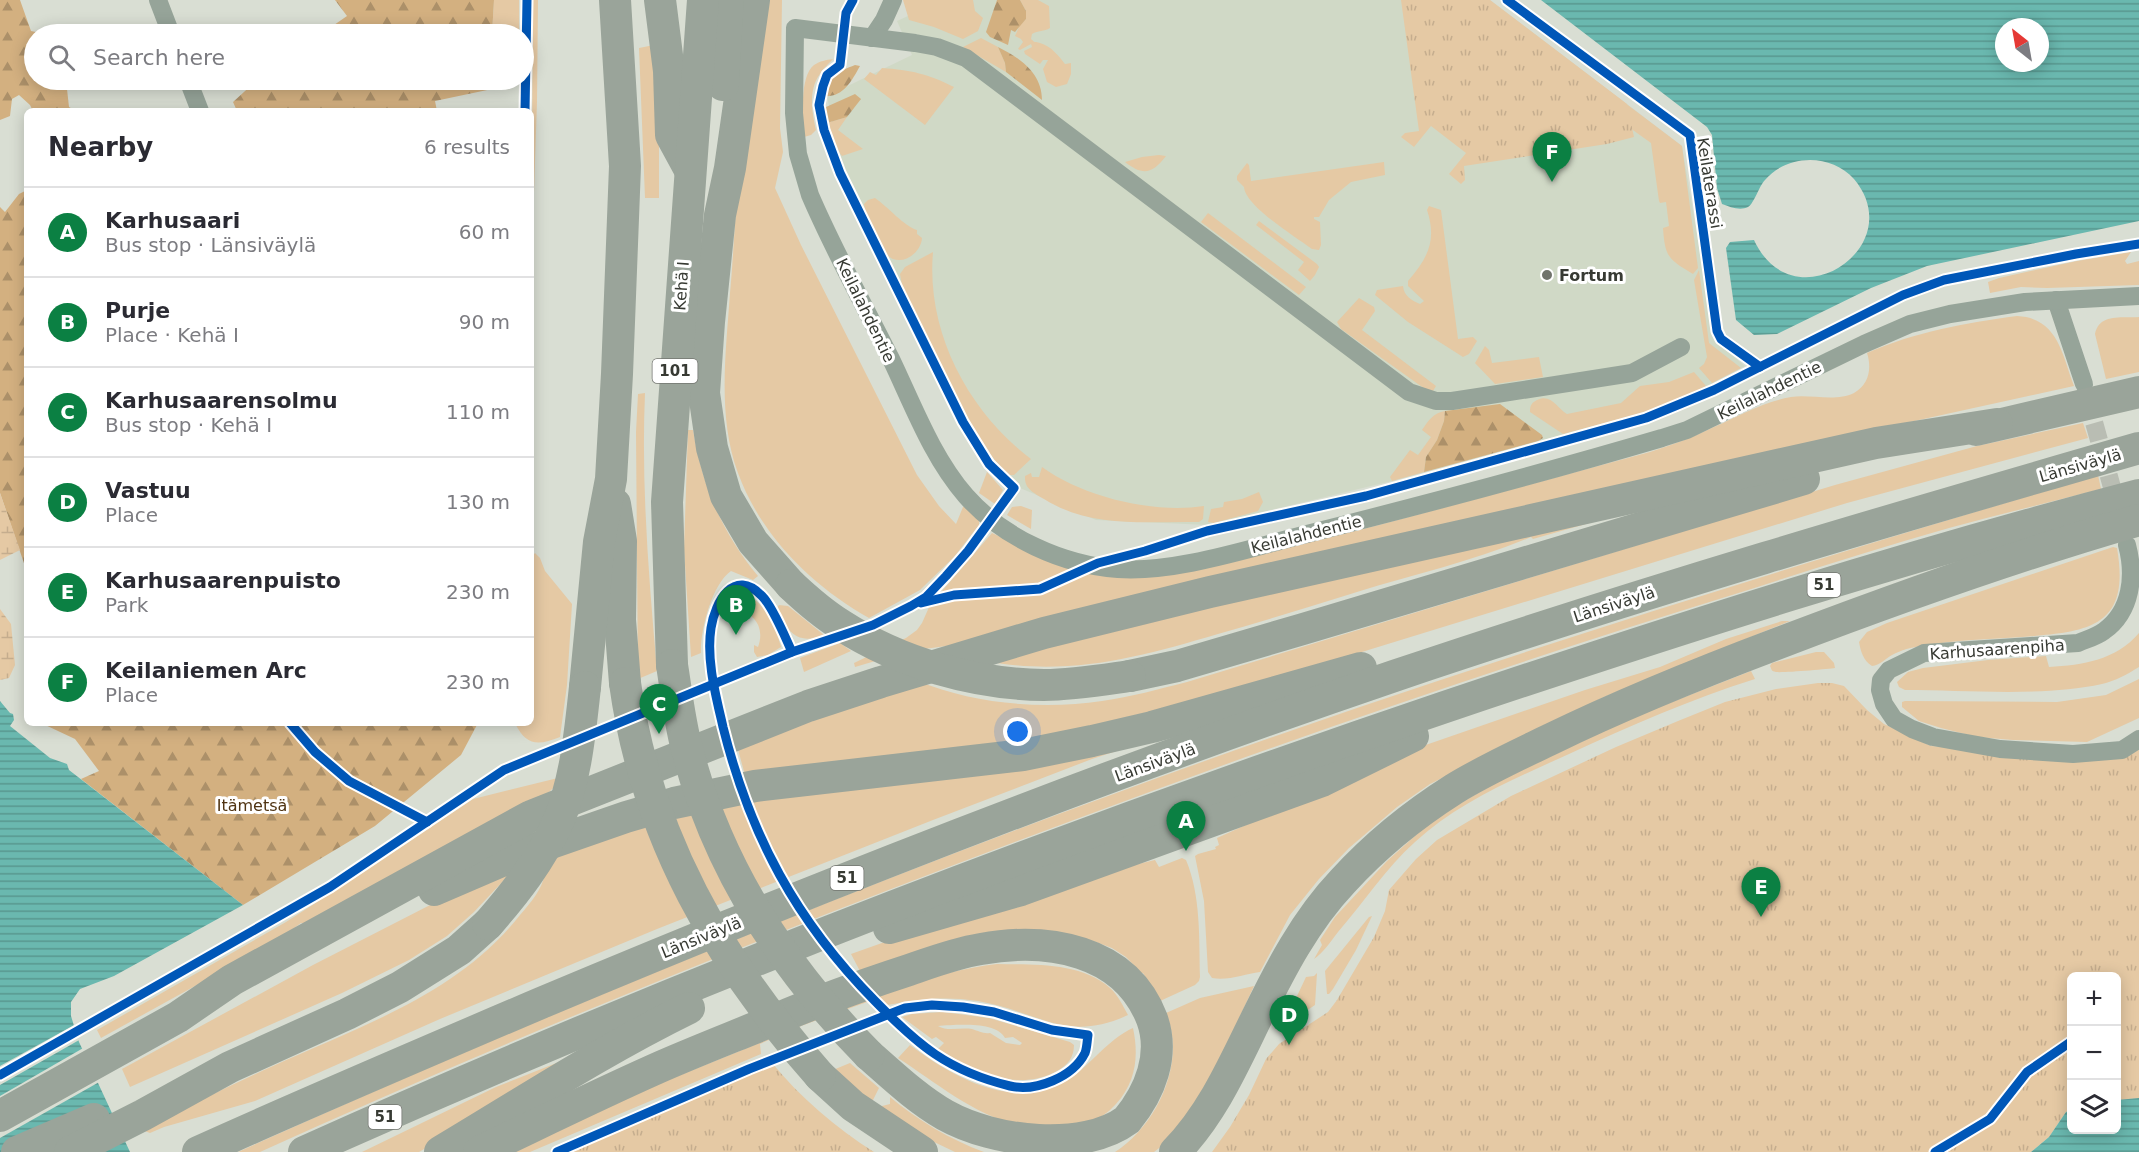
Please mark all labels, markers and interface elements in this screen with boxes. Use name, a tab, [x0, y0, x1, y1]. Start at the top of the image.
north arrow	[1995, 18, 2049, 72]
search box	[24, 24, 534, 90]
icon: search	[45, 41, 78, 74]
text: Search here	[93, 45, 225, 70]
text: Nearby	[48, 132, 153, 162]
pin: F	[1532, 132, 1572, 182]
text: 6 results	[424, 135, 510, 159]
street label: Keilaterassi	[1693, 136, 1726, 230]
text: Karhusaari	[105, 208, 240, 233]
text: A	[60, 220, 75, 244]
text: 60 m	[459, 220, 510, 244]
text: Bus stop · Länsiväylä	[105, 233, 316, 257]
street label: Keilalahdentie	[832, 255, 899, 365]
street label: Kehä I	[670, 261, 693, 311]
place label: Fortum	[1559, 266, 1624, 285]
marker: Fortum	[1540, 268, 1554, 282]
text: Purje	[105, 298, 170, 323]
text: B	[60, 310, 75, 334]
text: 90 m	[459, 310, 510, 334]
text: Place · Kehä I	[105, 323, 239, 347]
street label: Keilalahdentie	[1714, 357, 1824, 424]
road number: 101	[652, 359, 698, 383]
text: Karhusaarensolmu	[105, 388, 338, 413]
text: C	[60, 400, 75, 424]
text: 110 m	[446, 400, 510, 424]
text: Bus stop · Kehä I	[105, 413, 272, 437]
street label: Länsiväylä	[2037, 445, 2123, 486]
text: Vastuu	[105, 478, 191, 503]
text: D	[59, 490, 76, 514]
text: 130 m	[446, 490, 510, 514]
text: Place	[105, 503, 158, 527]
street label: Keilalahdentie	[1249, 512, 1363, 557]
text: Karhusaarenpuisto	[105, 568, 341, 593]
road number: 51	[1808, 573, 1840, 597]
text: E	[61, 580, 74, 604]
text: 230 m	[446, 580, 510, 604]
street label: Länsiväylä	[1571, 582, 1657, 627]
pin: B	[716, 586, 756, 635]
text: Park	[105, 593, 148, 617]
street label: Karhusaarenpiha	[1929, 635, 2065, 664]
text: Keilaniemen Arc	[105, 658, 307, 683]
text: F	[61, 670, 74, 694]
text: 230 m	[446, 670, 510, 694]
text: Place	[105, 683, 158, 707]
pin: C	[640, 684, 678, 734]
your location	[1003, 717, 1032, 746]
street label: Länsiväylä	[1112, 739, 1198, 786]
park label: Itämetsä	[217, 796, 287, 815]
pin: A	[1166, 802, 1206, 851]
road number: 51	[830, 866, 864, 890]
pin: E	[1742, 868, 1780, 917]
street label: Länsiväylä	[658, 913, 744, 962]
map controls	[2067, 972, 2121, 1134]
button: +	[2067, 972, 2121, 1026]
pin: D	[1270, 996, 1308, 1045]
button: −	[2067, 1026, 2121, 1080]
button: layers	[2067, 1080, 2121, 1134]
road number: 51	[368, 1105, 402, 1129]

